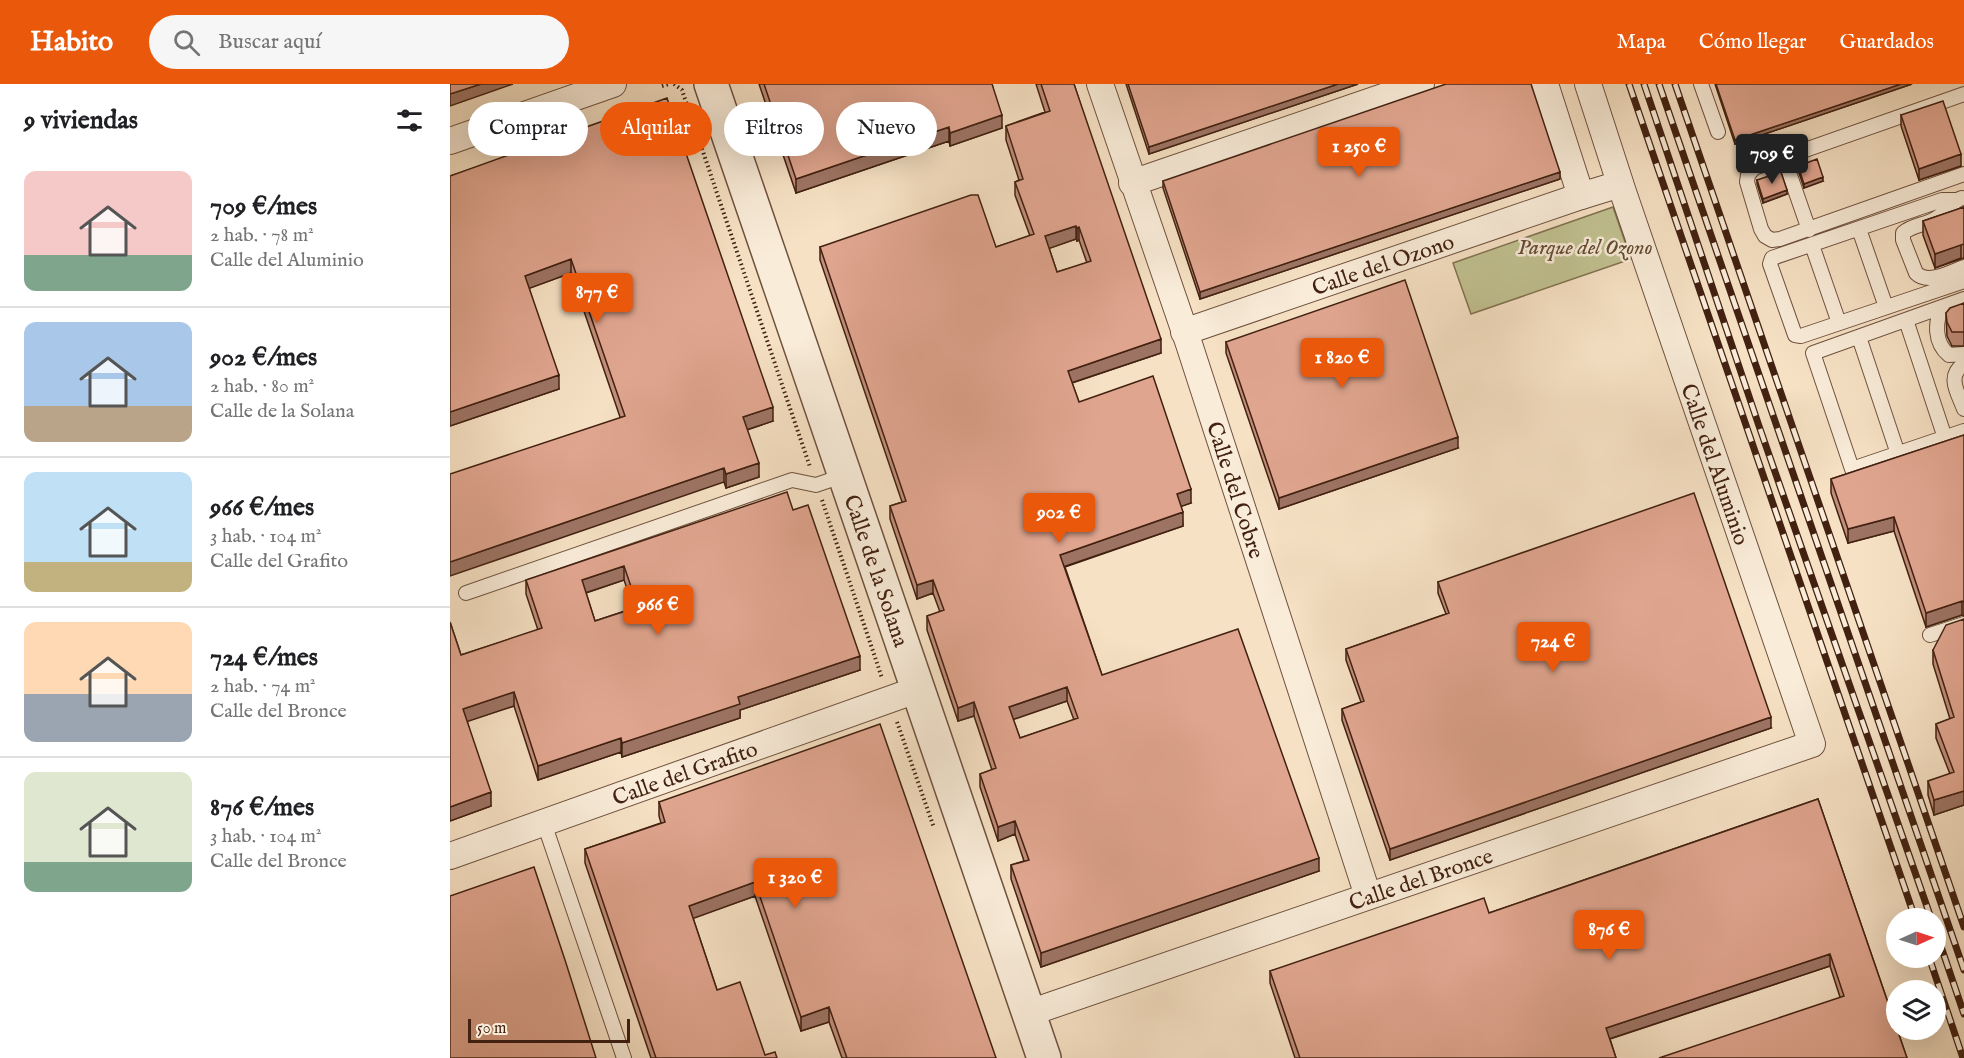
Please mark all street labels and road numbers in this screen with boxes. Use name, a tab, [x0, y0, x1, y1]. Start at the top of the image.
street label: Calle del Ozono	[1308, 228, 1458, 303]
street label: Calle del Aluminio	[1673, 380, 1755, 549]
street label: Calle del Cobre	[1199, 418, 1270, 562]
street label: Calle de la Solana	[836, 491, 915, 651]
street label: Calle del Grafito	[609, 736, 762, 813]
street label: Calle del Bronce	[1345, 843, 1497, 918]

